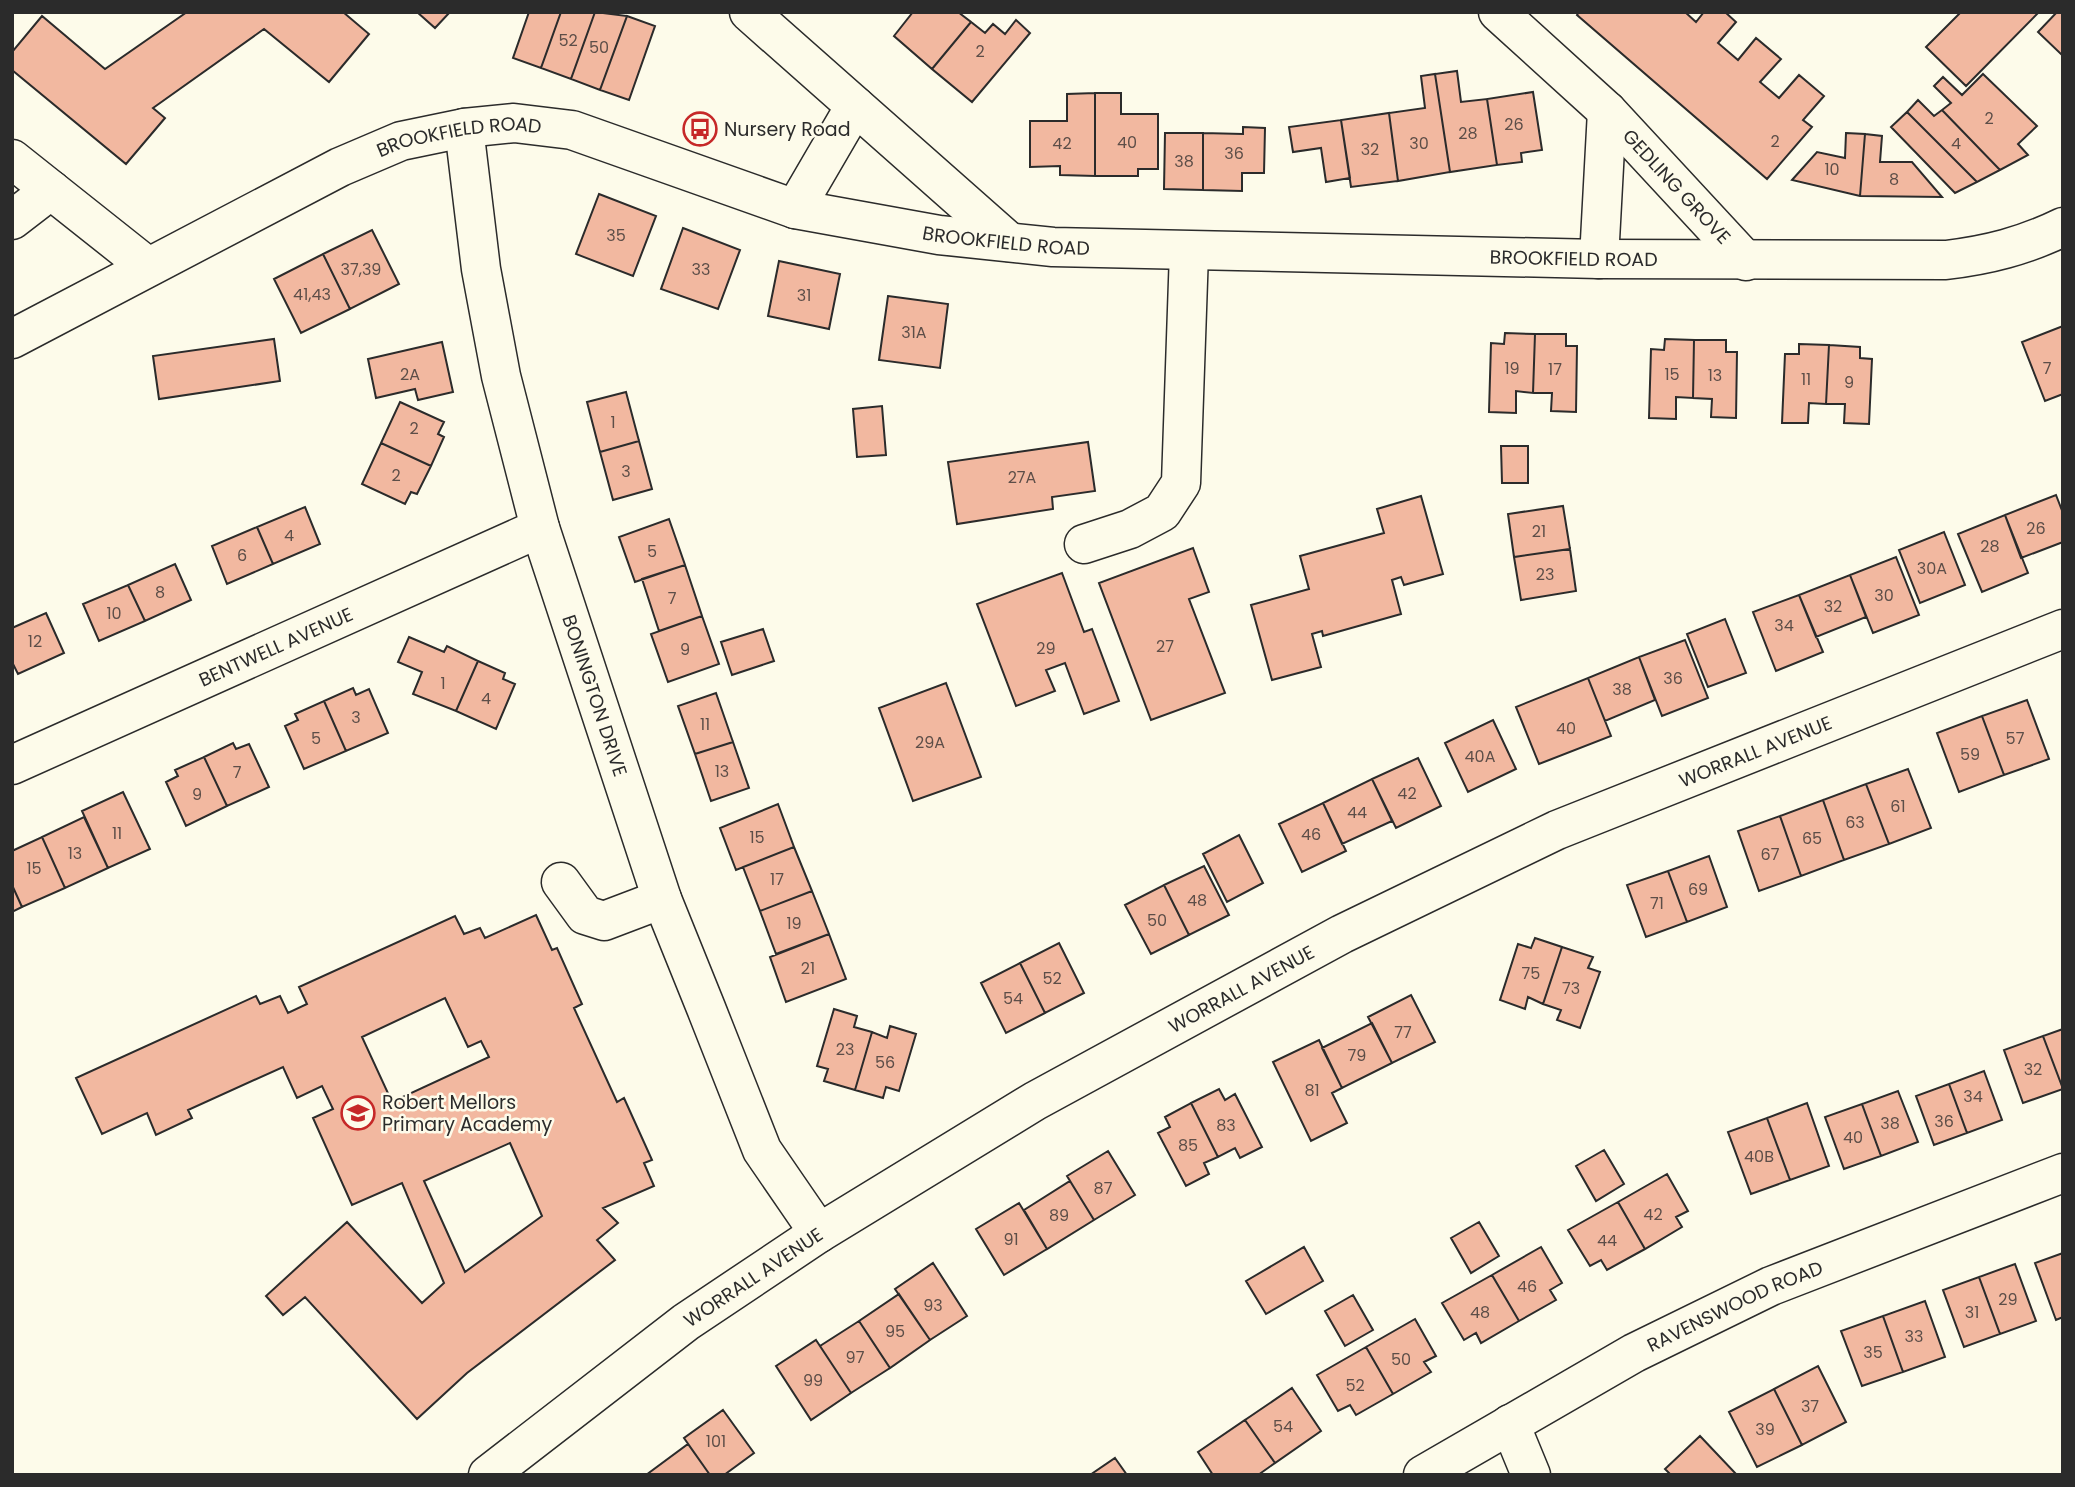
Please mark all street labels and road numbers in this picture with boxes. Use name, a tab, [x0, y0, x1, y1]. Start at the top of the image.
street label: BROOKFIELD ROAD	[372, 110, 543, 164]
street label: GEDLING GROVE	[1616, 123, 1737, 250]
street label: BROOKFIELD ROAD	[920, 219, 1090, 262]
street label: BROOKFIELD ROAD	[1489, 244, 1658, 273]
street label: BENTWELL AVENUE	[195, 601, 357, 693]
street label: BONINGTON DRIVE	[555, 611, 634, 780]
street label: WORRALL AVENUE	[1675, 709, 1836, 794]
street label: WORRALL AVENUE	[1164, 939, 1319, 1040]
street label: WORRALL AVENUE	[678, 1221, 828, 1334]
street label: RAVENSWOOD ROAD	[1642, 1254, 1827, 1359]

